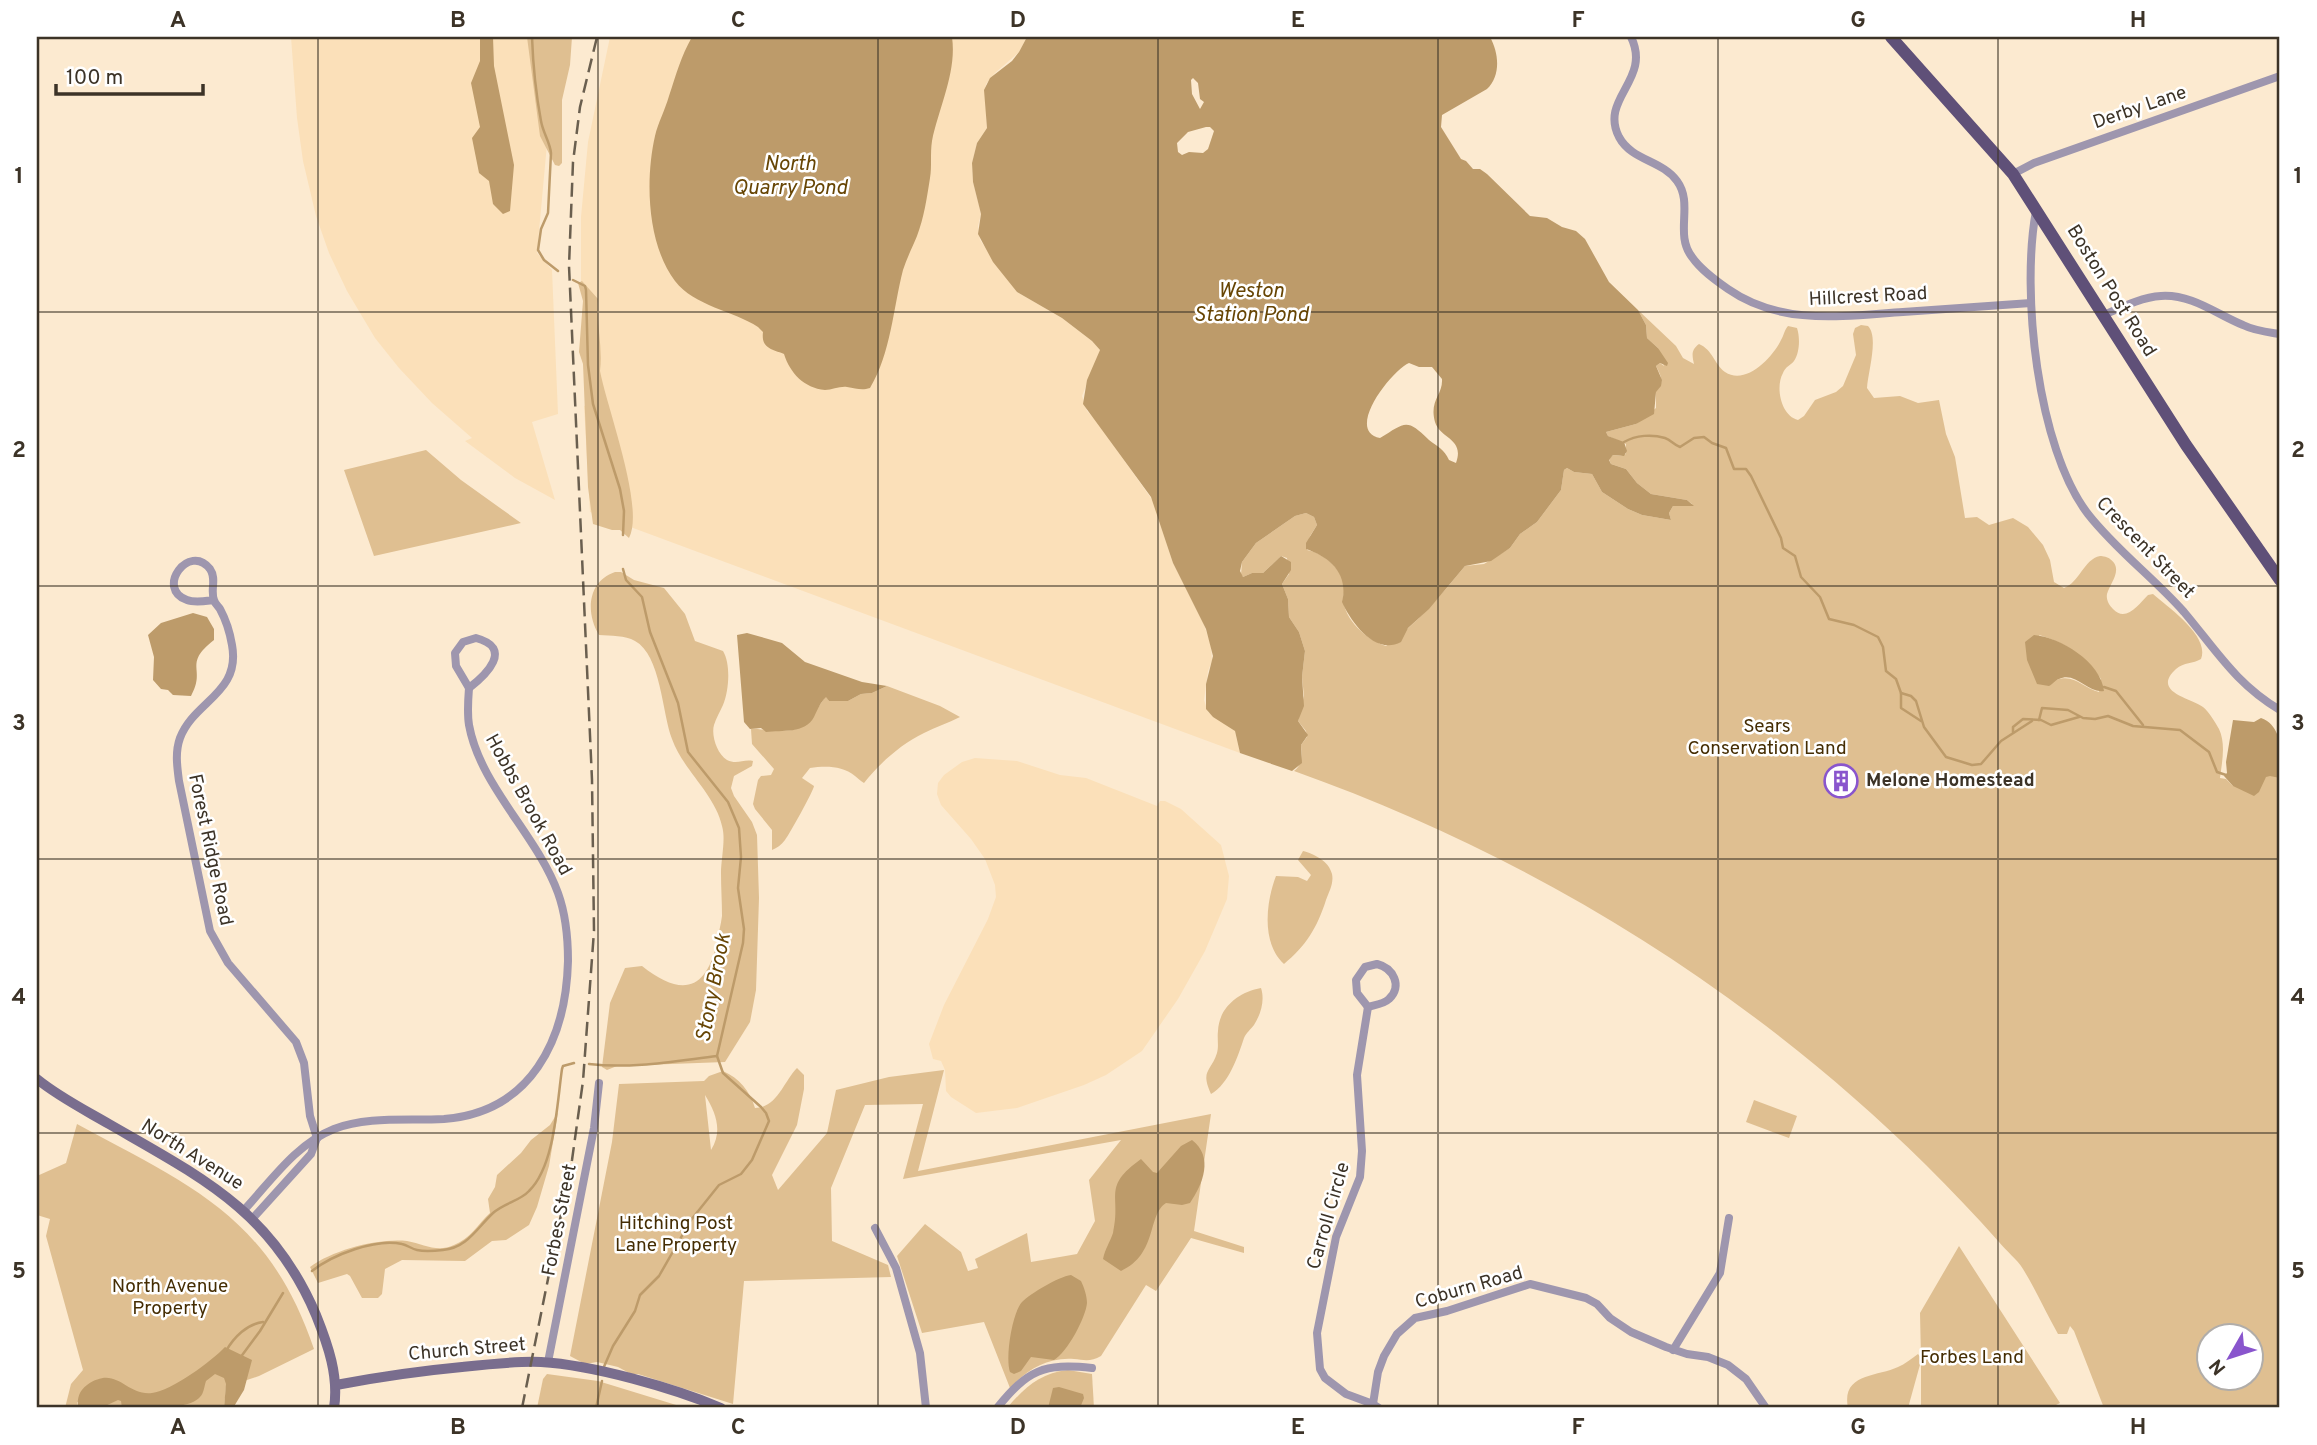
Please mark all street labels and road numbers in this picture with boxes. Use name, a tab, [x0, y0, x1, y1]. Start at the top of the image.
street label: Derby Lane	[2090, 81, 2190, 135]
street label: Boston Post Road	[2061, 221, 2161, 361]
street label: Hillcrest Road	[1808, 282, 1928, 312]
street label: Crescent Street	[2090, 492, 2200, 604]
street label: Hobbs Brook Road	[479, 730, 577, 880]
street label: Forest Ridge Road	[182, 772, 238, 928]
street label: North Avenue	[136, 1114, 248, 1196]
street label: Carroll Circle	[1302, 1160, 1356, 1272]
street label: Forbes Street	[537, 1162, 583, 1278]
street label: Coburn Road	[1412, 1261, 1526, 1315]
street label: Church Street	[407, 1333, 527, 1367]

